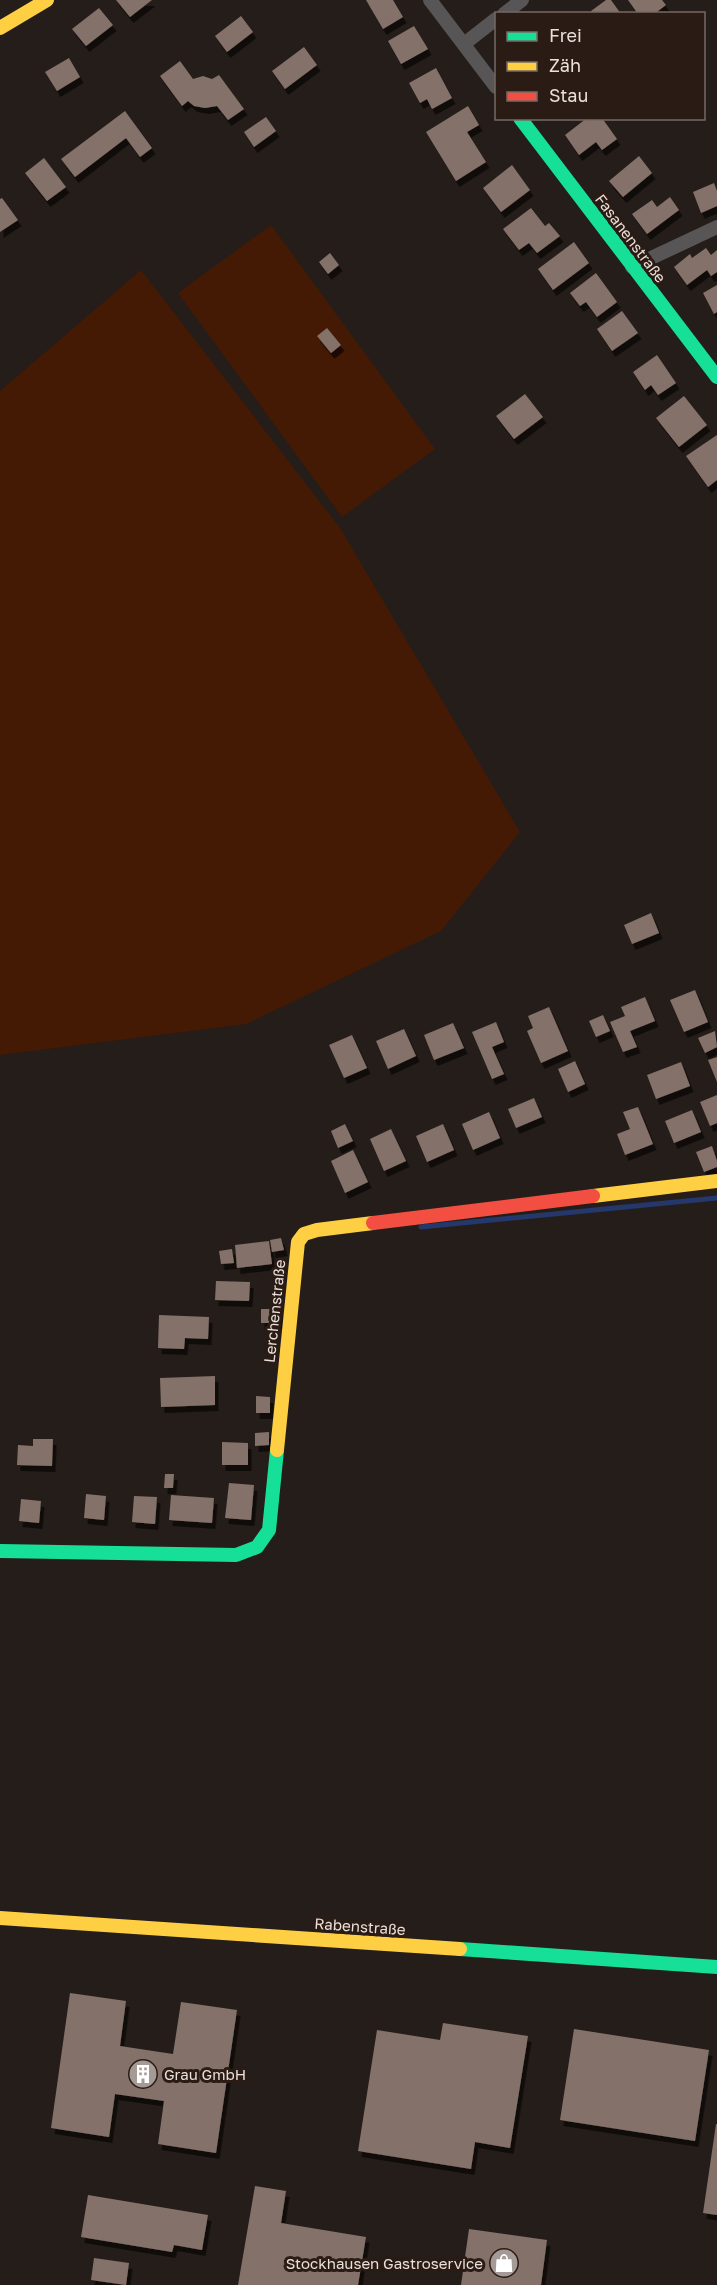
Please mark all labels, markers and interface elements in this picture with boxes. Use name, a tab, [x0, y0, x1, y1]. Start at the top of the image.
legend	[495, 12, 705, 120]
text: Frei	[549, 24, 582, 46]
text: Zäh	[549, 54, 581, 76]
text: Stau	[549, 84, 588, 106]
street label: Fasanenstraße	[592, 190, 670, 286]
street label: Lerchenstraße	[260, 1258, 288, 1363]
street label: Rabenstraße	[314, 1914, 406, 1938]
building icon: Grau GmbH	[127, 2058, 159, 2090]
place label: Grau GmbH	[164, 2065, 246, 2083]
shop icon: Stockhausen Gastroservice	[488, 2247, 520, 2279]
place label: Stockhausen Gastroservice	[286, 2254, 483, 2272]

